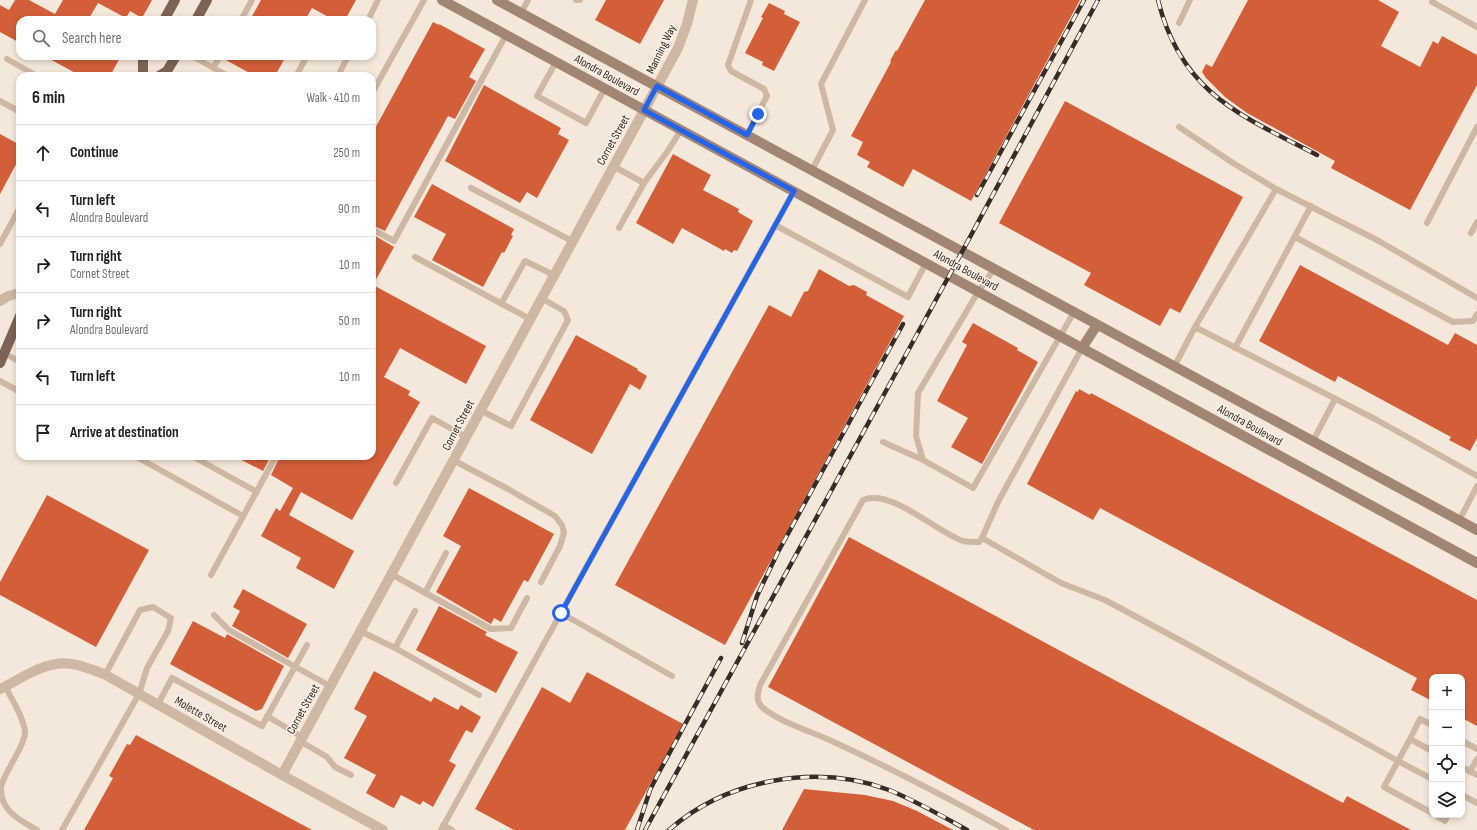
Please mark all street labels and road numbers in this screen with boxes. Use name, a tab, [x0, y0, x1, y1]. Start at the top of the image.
street label: Manning Way	[643, 22, 680, 76]
street label: Alondra Boulevard	[571, 51, 642, 99]
street label: Cornet Street	[594, 112, 633, 168]
street label: Alondra Boulevard	[930, 246, 1001, 294]
street label: Cornet Street	[439, 397, 478, 453]
street label: Alondra Boulevard	[1214, 401, 1285, 449]
street label: Cornet Street	[284, 681, 323, 737]
street label: Molette Street	[172, 693, 230, 736]

